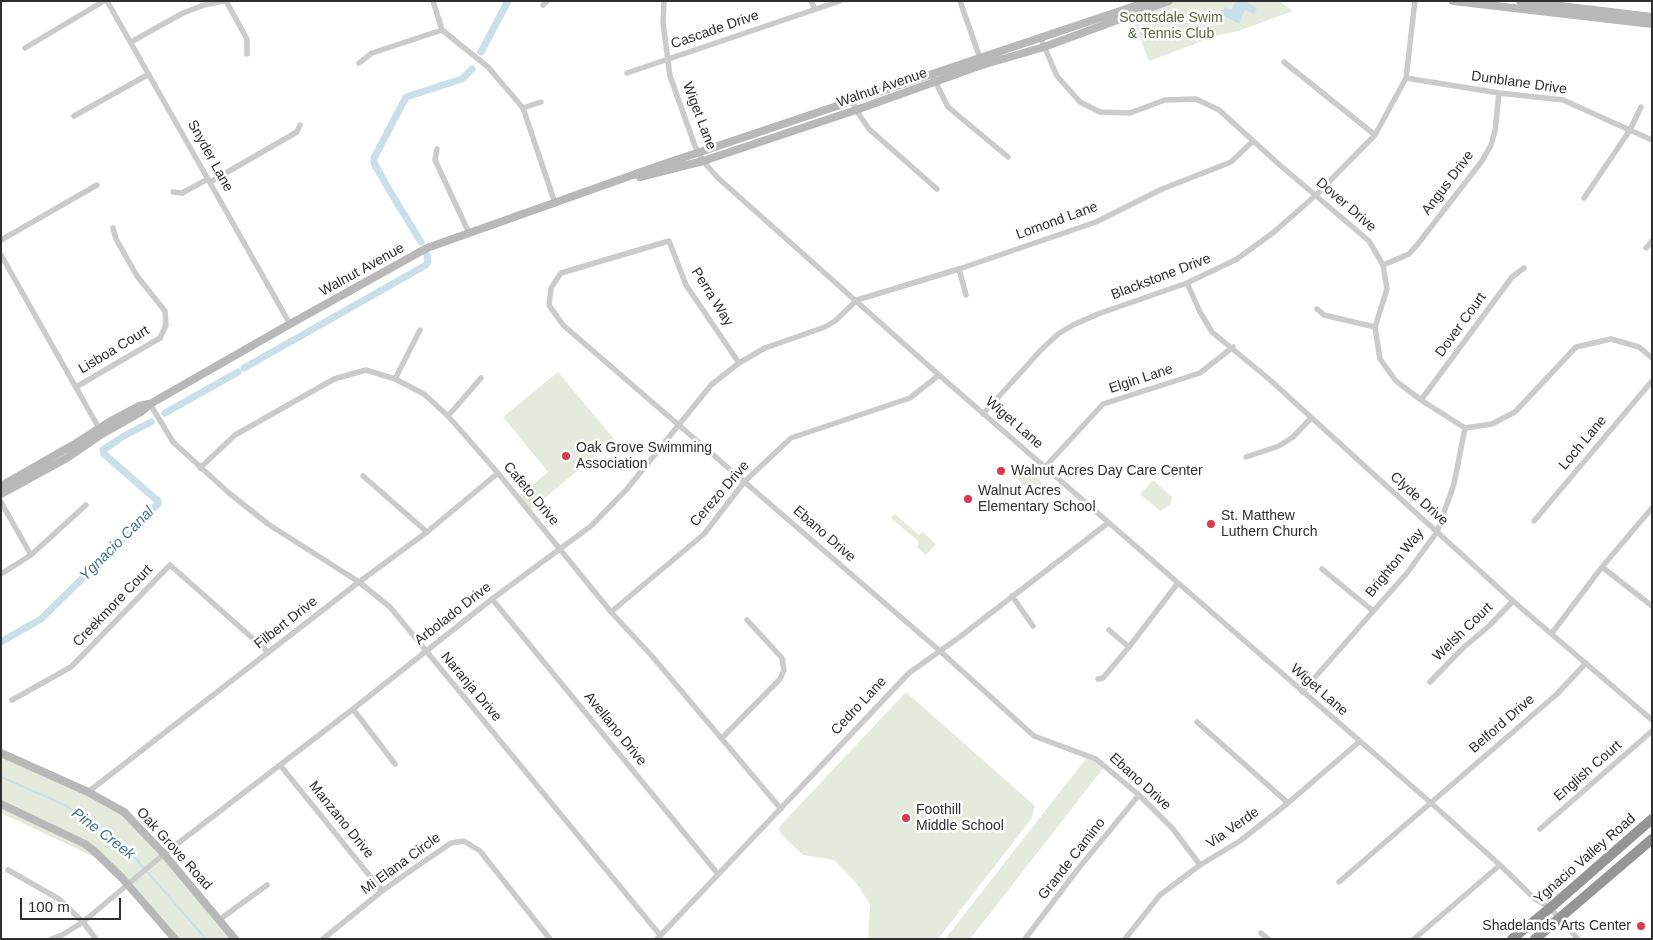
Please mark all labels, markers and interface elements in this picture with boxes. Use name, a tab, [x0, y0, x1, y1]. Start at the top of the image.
street label: Cascade Drive	[669, 7, 761, 53]
park label: Scottsdale Swim & Tennis Club	[1119, 10, 1223, 42]
street label: Walnut Avenue	[835, 65, 929, 111]
street label: Dunblane Drive	[1470, 68, 1568, 98]
street label: Wiget Lane	[678, 80, 720, 152]
street label: Snyder Lane	[183, 117, 237, 195]
street label: Angus Drive	[1418, 147, 1478, 219]
street label: Dover Drive	[1313, 174, 1379, 236]
street label: Lomond Lane	[1014, 198, 1100, 244]
street label: Walnut Avenue	[317, 240, 407, 300]
street label: Blackstone Drive	[1109, 250, 1213, 304]
street label: Perra Way	[687, 265, 737, 329]
street label: Dover Court	[1432, 290, 1490, 360]
street label: Lisboa Court	[76, 322, 152, 378]
street label: Elgin Lane	[1107, 361, 1175, 397]
street label: Wiget Lane	[982, 393, 1046, 453]
street label: Loch Lane	[1556, 413, 1610, 473]
place label: Oak Grove Swimming Association	[576, 440, 712, 472]
marker: Oak Grove Swimming Association	[560, 450, 572, 462]
street label: Cerezo Drive	[687, 458, 753, 530]
street label: Cafeto Drive	[500, 459, 562, 529]
place label: Walnut Acres Day Care Center	[1011, 463, 1203, 479]
marker: Walnut Acres Day Care Center	[995, 465, 1007, 477]
street label: Clyde Drive	[1386, 469, 1452, 529]
place label: Walnut Acres Elementary School	[978, 483, 1096, 516]
marker: Walnut Acres Elementary School	[962, 493, 974, 505]
street label: Ebano Drive	[789, 502, 859, 566]
water label: Ygnacio Canal	[76, 503, 158, 585]
place label: St. Matthew Luthern Church	[1221, 508, 1318, 540]
marker: St. Matthew Luthern Church	[1205, 518, 1217, 530]
street label: Brighton Way	[1362, 525, 1428, 601]
street label: Creekmore Court	[70, 562, 156, 650]
street label: Arbolado Drive	[411, 579, 495, 649]
street label: Filbert Drive	[251, 593, 321, 653]
street label: Welsh Court	[1430, 599, 1496, 665]
street label: Naranja Drive	[437, 649, 505, 725]
street label: Wiget Lane	[1287, 660, 1351, 720]
street label: Cedro Lane	[828, 674, 890, 738]
street label: Avellano Drive	[580, 689, 650, 769]
street label: Belford Drive	[1466, 691, 1538, 757]
street label: English Court	[1551, 737, 1625, 805]
street label: Ebano Drive	[1106, 750, 1174, 814]
street label: Manzano Drive	[305, 778, 377, 862]
place label: Foothill Middle School	[916, 802, 1004, 834]
water label: Pine Creek	[68, 804, 138, 864]
street label: Oak Grove Road	[133, 804, 215, 894]
street label: Via Verde	[1203, 804, 1263, 852]
street label: Ygnacio Valley Road	[1531, 810, 1639, 908]
marker: Foothill Middle School	[900, 812, 912, 824]
street label: Grande Camino	[1035, 815, 1109, 903]
street label: Mi Elana Circle	[358, 830, 444, 898]
scale bar	[22, 888, 124, 920]
text: 100 m	[28, 898, 70, 915]
place label: Shadelands Arts Center	[1482, 918, 1631, 934]
marker: Shadelands Arts Center	[1635, 920, 1647, 932]

